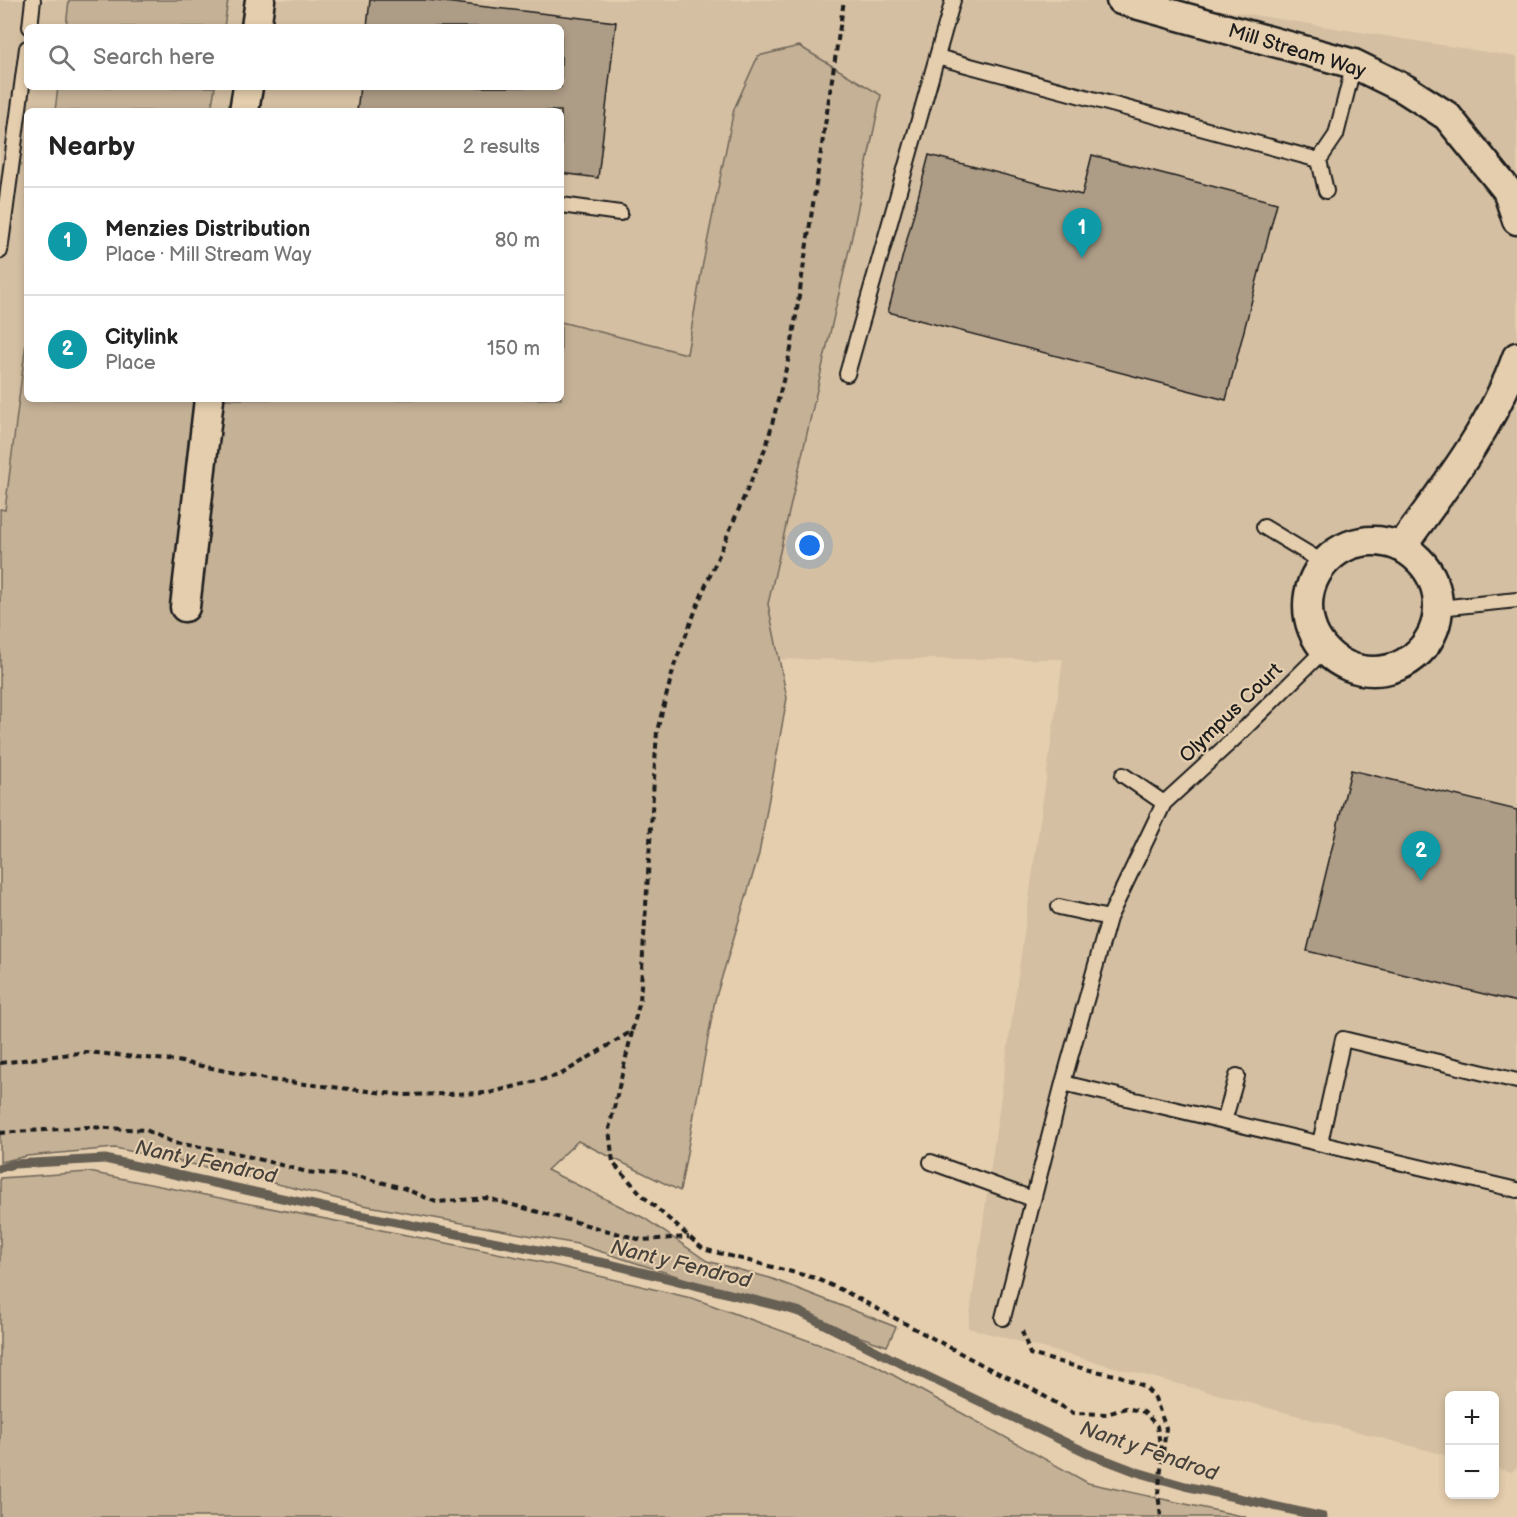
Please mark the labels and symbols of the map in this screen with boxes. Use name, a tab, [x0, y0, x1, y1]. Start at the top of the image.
street label: Mill Stream Way	[1225, 19, 1369, 83]
pin: 1	[1062, 208, 1102, 258]
your location	[795, 531, 824, 560]
street label: Olympus Court	[1175, 658, 1287, 768]
pin: 2	[1402, 832, 1440, 881]
water label: Nant y Fendrod	[133, 1135, 280, 1189]
water label: Nant y Fendrod	[608, 1234, 755, 1294]
water label: Nant y Fendrod	[1077, 1416, 1222, 1487]

